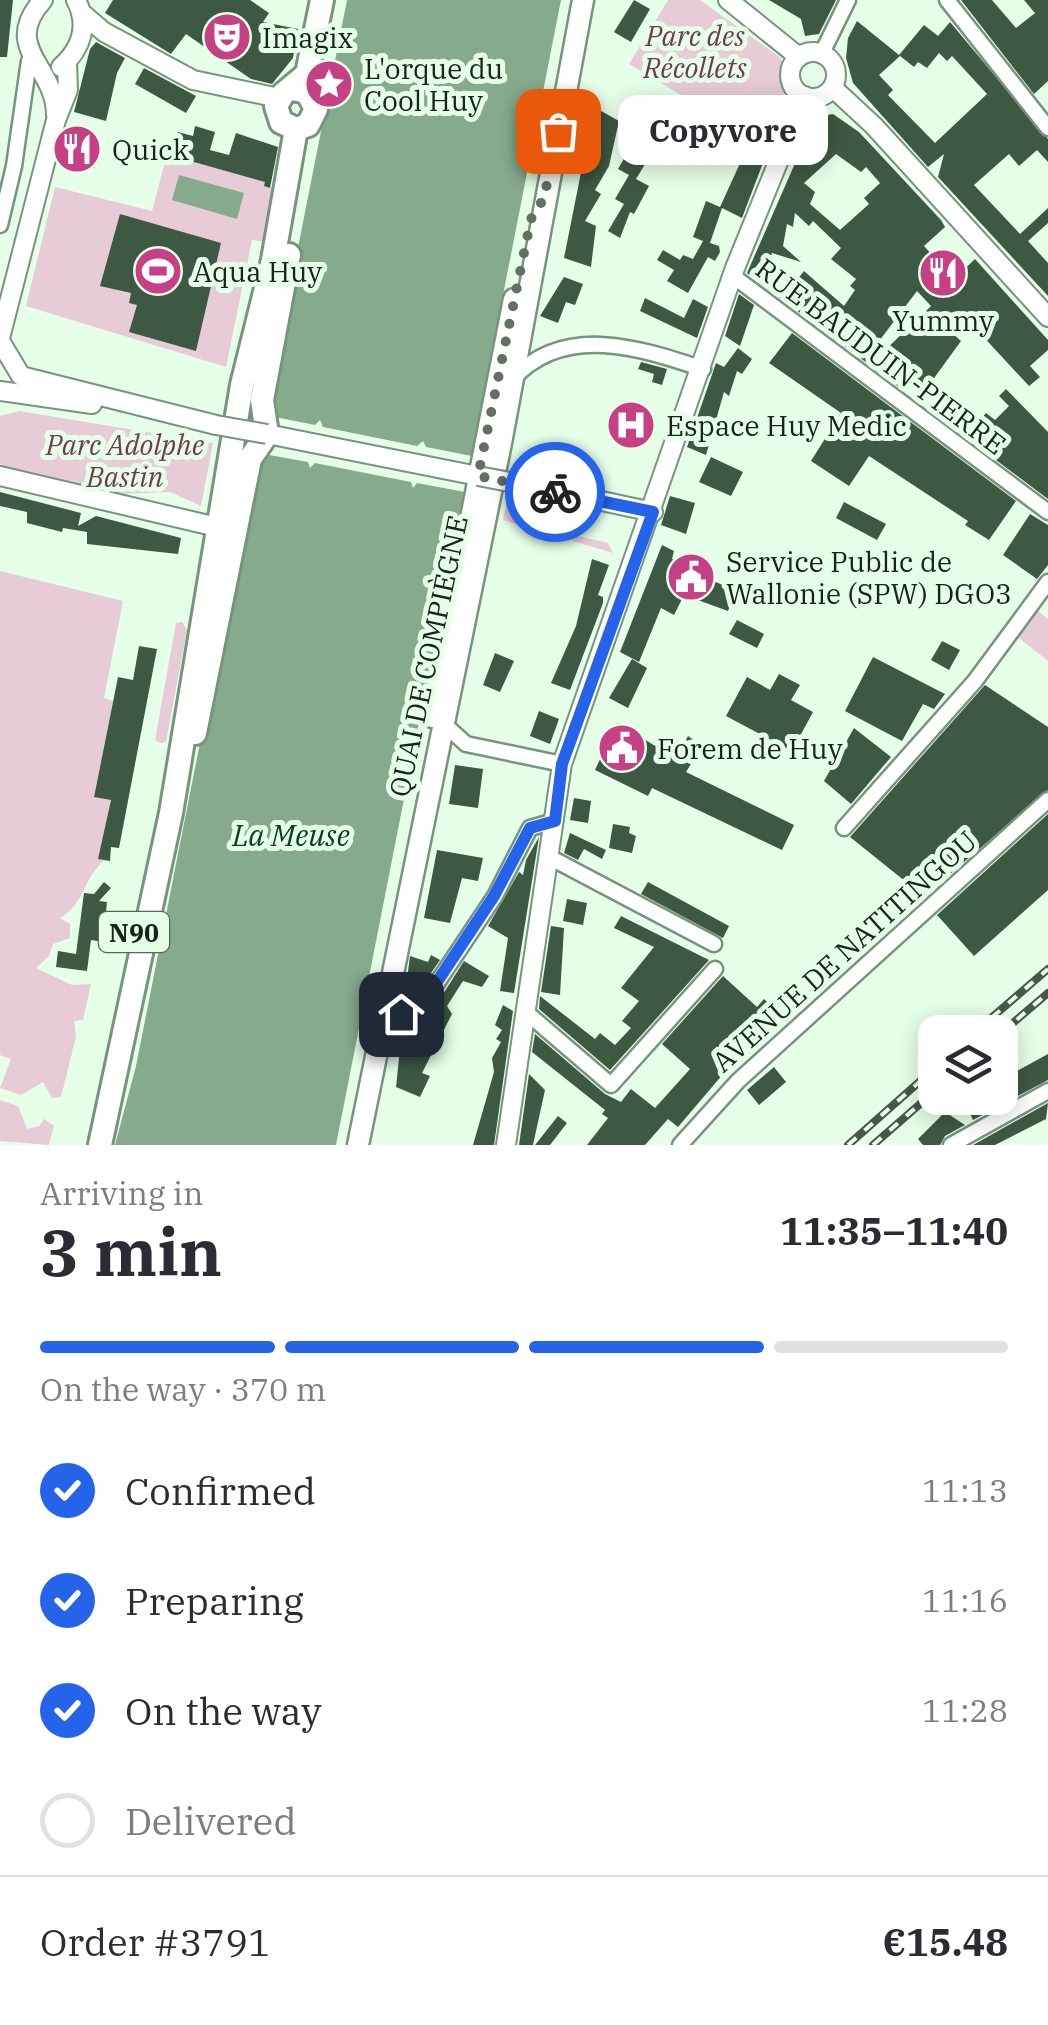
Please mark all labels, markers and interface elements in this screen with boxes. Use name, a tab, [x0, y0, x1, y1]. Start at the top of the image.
theatre icon: Imagix	[201, 11, 253, 63]
park label: Parc des Récollets	[642, 17, 747, 86]
place label: Imagix	[262, 19, 353, 56]
place label: L'orque du Cool Huy	[364, 50, 503, 119]
place icon: L'orque du Cool Huy	[303, 58, 355, 110]
pin	[516, 89, 601, 174]
callout: Copyvore	[618, 96, 828, 166]
icon: bag	[531, 104, 586, 159]
text: Copyvore	[649, 109, 797, 151]
restaurant icon: Quick	[51, 123, 103, 175]
place label: Quick	[112, 131, 190, 168]
sports icon: Aqua Huy	[132, 245, 184, 297]
restaurant icon: Yummy	[917, 247, 969, 299]
street label: RUE BAUDUIN-PIERRE	[748, 250, 1014, 462]
place label: Aqua Huy	[193, 253, 322, 290]
place label: Yummy	[892, 302, 994, 339]
hospital icon: Espace Huy Medic	[605, 399, 657, 451]
place label: Espace Huy Medic	[666, 407, 907, 444]
park label: Parc Adolphe Bastin	[45, 426, 205, 495]
courier	[505, 442, 605, 542]
icon: bike	[528, 465, 583, 520]
street label: QUAI DE COMPIÈGNE	[380, 512, 476, 800]
place label: Service Public de Wallonie (SPW) DGO3	[726, 543, 1012, 612]
public building icon: Service Public de Wallonie (SPW) DGO3	[665, 551, 717, 603]
public building icon: Forem de Huy	[596, 722, 648, 774]
place label: Forem de Huy	[657, 730, 843, 767]
water label: La Meuse	[231, 815, 350, 854]
street label: AVENUE DE NATITINGOU	[704, 822, 984, 1080]
road number: N90	[99, 912, 169, 952]
pin	[359, 972, 444, 1057]
icon: home	[374, 987, 429, 1042]
map controls	[918, 1015, 1018, 1115]
button: layers	[918, 1015, 1018, 1115]
text: Arriving in	[40, 1172, 203, 1214]
text: 11:35–11:40	[780, 1206, 1008, 1255]
text: 3 min	[40, 1209, 222, 1294]
text: On the way · 370 m	[40, 1368, 326, 1410]
icon: check	[40, 1463, 95, 1518]
text: Confirmed	[125, 1466, 316, 1515]
text: 11:13	[922, 1469, 1008, 1511]
icon: check	[40, 1573, 95, 1628]
text: Preparing	[125, 1576, 304, 1625]
text: 11:16	[922, 1579, 1008, 1621]
icon: check	[40, 1683, 95, 1738]
text: On the way	[125, 1686, 322, 1735]
text: 11:28	[922, 1689, 1008, 1731]
text: Delivered	[125, 1796, 297, 1845]
text: Order #3791	[40, 1917, 271, 1966]
text: €15.48	[882, 1917, 1008, 1966]

